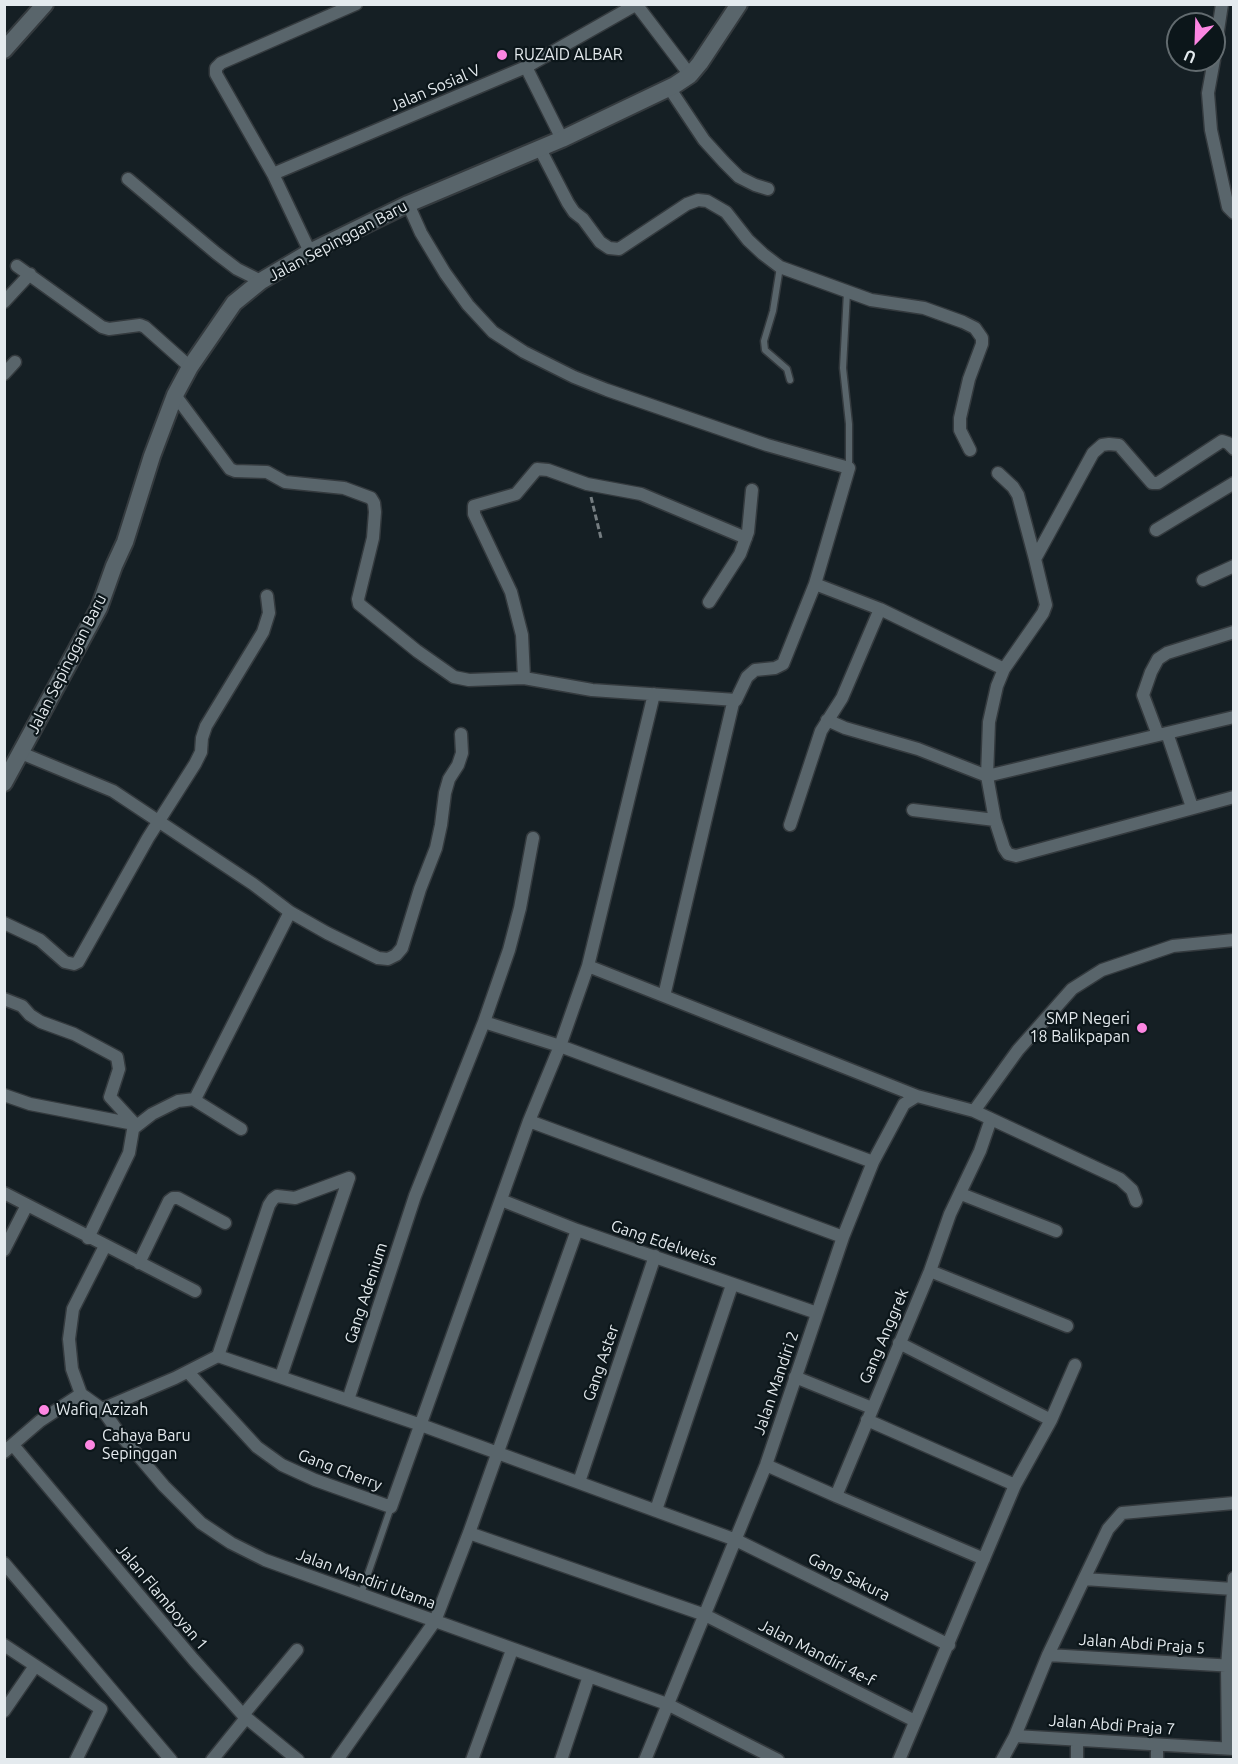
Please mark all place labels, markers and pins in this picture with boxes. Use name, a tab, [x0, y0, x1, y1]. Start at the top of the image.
place label: RUZAID ALBAR	[514, 45, 623, 65]
marker: RUZAID ALBAR	[495, 48, 509, 62]
place label: SMP Negeri 18 Balikpapan	[1029, 1009, 1130, 1047]
marker: SMP Negeri 18 Balikpapan	[1135, 1021, 1149, 1035]
place label: Wafiq Azizah	[56, 1400, 148, 1420]
marker: Wafiq Azizah	[37, 1403, 51, 1417]
place label: Cahaya Baru Sepinggan	[102, 1426, 191, 1464]
marker: Cahaya Baru Sepinggan	[83, 1438, 97, 1452]

